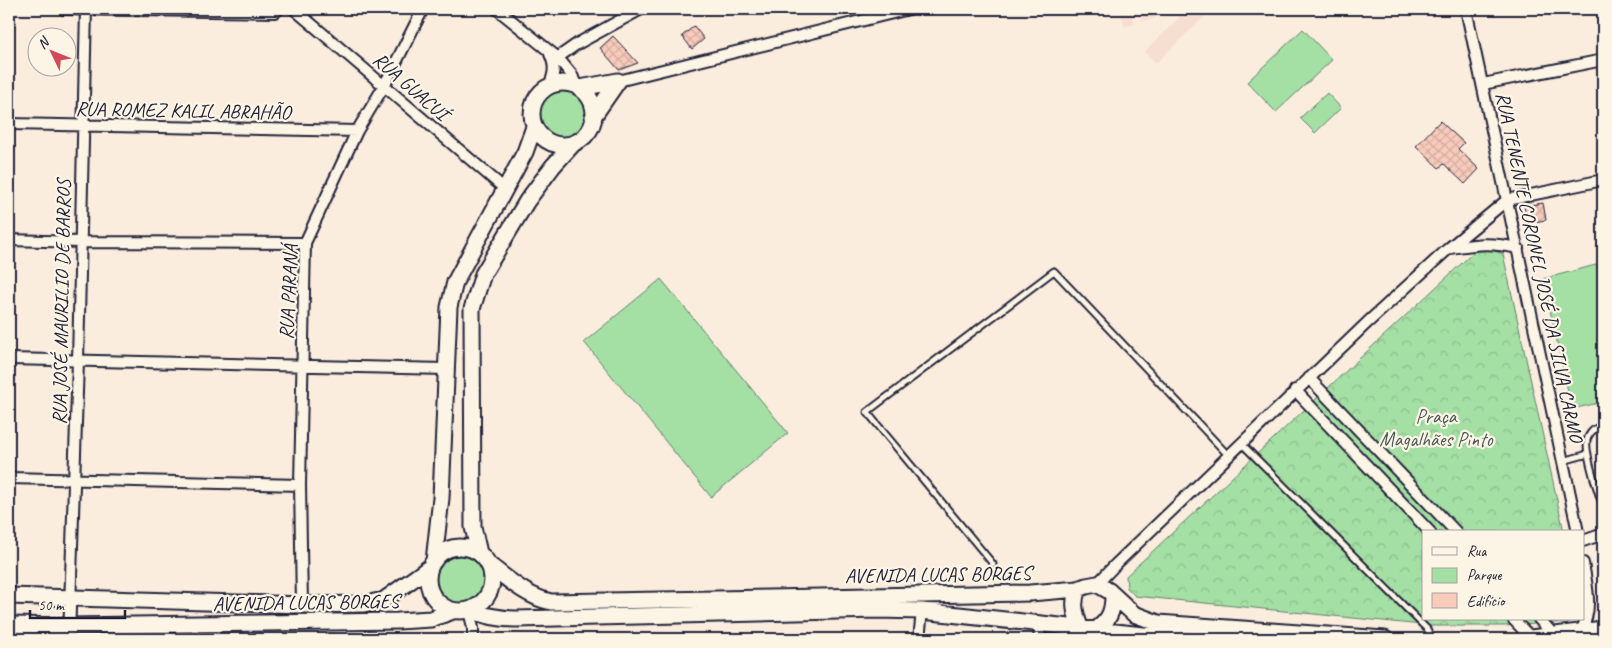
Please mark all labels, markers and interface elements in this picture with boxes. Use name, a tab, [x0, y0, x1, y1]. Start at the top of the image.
north arrow	[28, 28, 78, 78]
text: N	[34, 33, 54, 52]
street label: RUA GUACUÍ	[368, 47, 457, 129]
street label: RUA TENENTE CORONEL JOSÉ DA SILVA CARMO	[1490, 90, 1589, 446]
street label: RUA ROMEZ KALIL ABRAHÃO	[75, 96, 293, 125]
street label: RUA JOSÉ MAURILIO DE BARROS	[47, 177, 76, 425]
street label: RUA PARANÁ	[274, 241, 304, 340]
park label: Praça Magalhães Pinto	[1379, 404, 1494, 452]
legend	[1422, 530, 1584, 620]
text: Rua	[1467, 542, 1487, 561]
street label: AVENIDA LUCAS BORGES	[845, 560, 1036, 589]
text: Parque	[1467, 566, 1503, 585]
scale bar	[30, 588, 125, 620]
street label: AVENIDA LUCAS BORGES	[213, 588, 404, 617]
text: Edifício	[1467, 592, 1506, 611]
text: 50 m	[38, 596, 65, 615]

